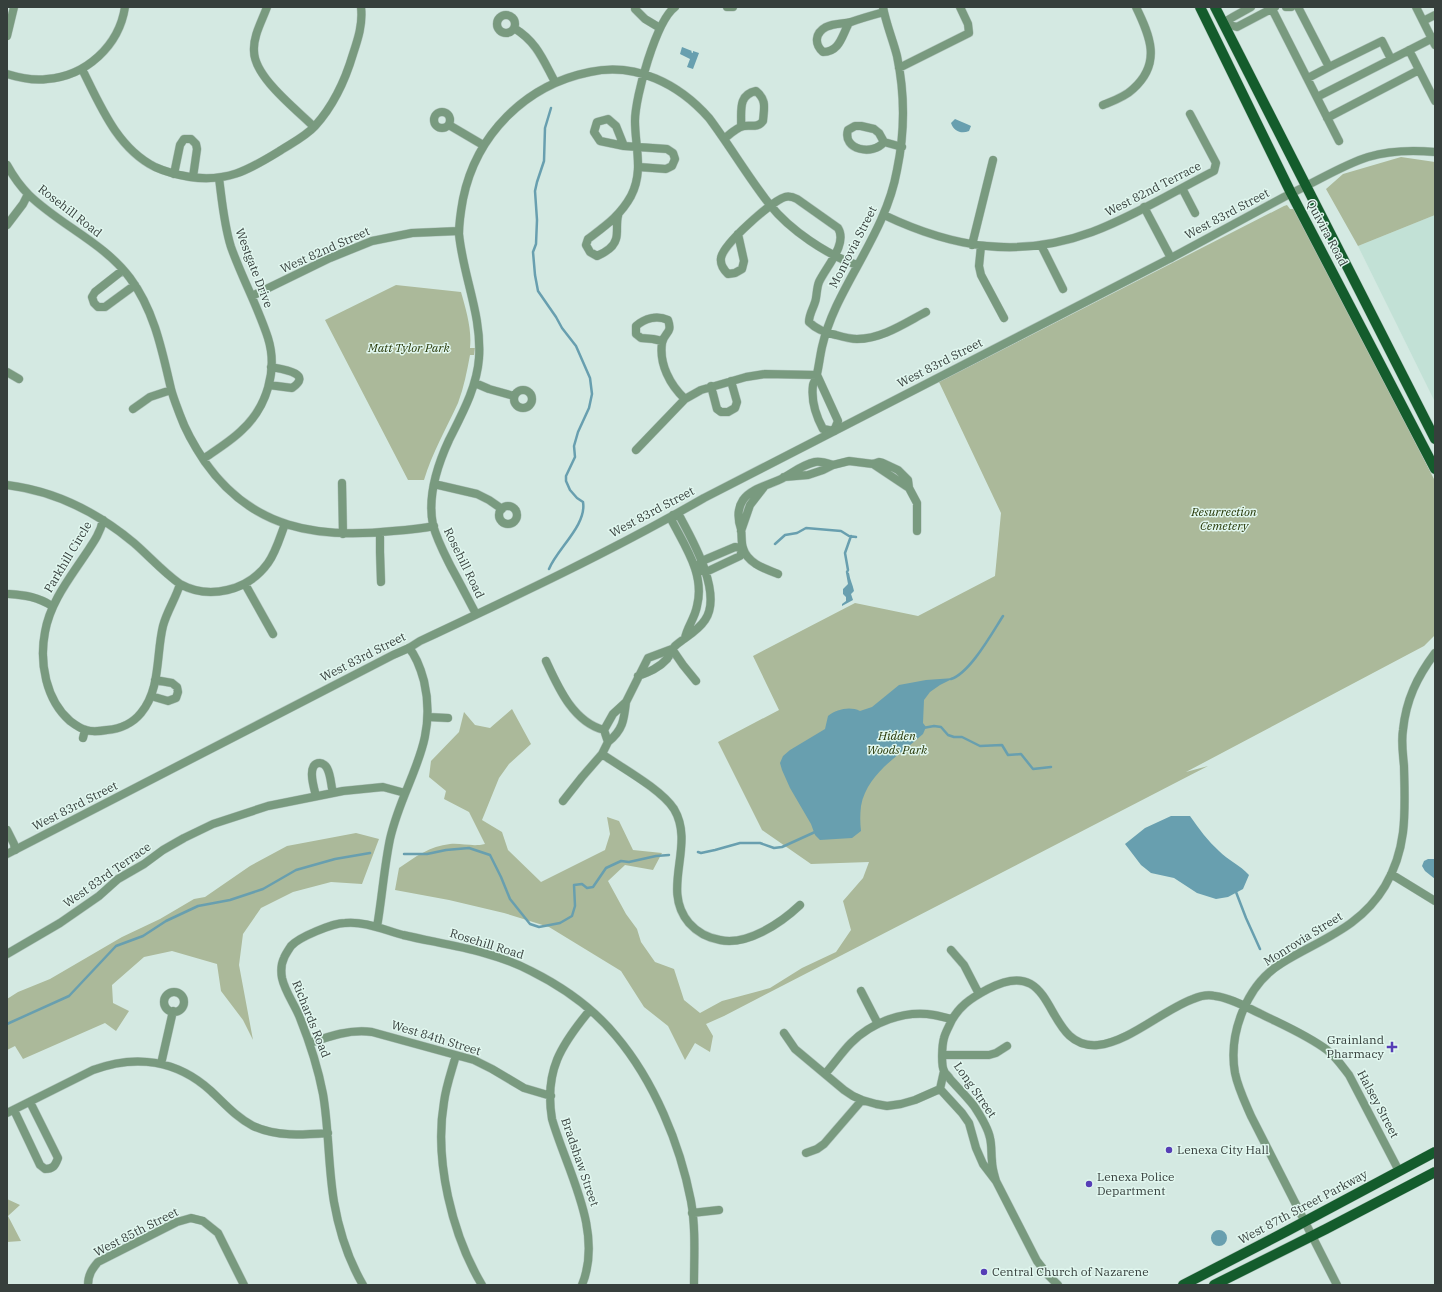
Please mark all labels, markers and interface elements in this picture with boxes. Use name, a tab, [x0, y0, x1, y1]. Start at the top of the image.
street label: West 82nd Terrace	[1102, 158, 1203, 219]
street label: Rosehill Road	[35, 181, 105, 240]
street label: West 83rd Street	[1182, 185, 1272, 242]
street label: Quivira Road	[1304, 197, 1351, 269]
street label: Monrovia Street	[825, 203, 880, 290]
street label: West 82nd Street	[278, 223, 372, 276]
street label: Westgate Drive	[232, 226, 277, 310]
street label: West 83rd Street	[895, 335, 985, 391]
park label: Matt Tylor Park	[367, 340, 451, 355]
street label: West 83rd Street	[607, 483, 697, 540]
park label: Resurrection Cemetery	[1190, 504, 1257, 533]
street label: Parkhill Circle	[40, 518, 95, 595]
street label: Rosehill Road	[441, 525, 488, 601]
street label: West 83rd Street	[318, 629, 408, 685]
park label: Hidden Woods Park	[867, 728, 928, 757]
street label: West 83rd Street	[30, 778, 120, 834]
street label: West 83rd Terrace	[60, 839, 153, 910]
street label: Monrovia Street	[1261, 908, 1345, 969]
street label: Rosehill Road	[448, 925, 526, 962]
street label: Richards Road	[289, 978, 334, 1060]
street label: West 84th Street	[390, 1017, 483, 1058]
place label: Grainland Pharmacy	[1327, 1032, 1385, 1061]
marker: Grainland Pharmacy	[1387, 1042, 1397, 1052]
street label: Long Street	[951, 1059, 1000, 1120]
street label: Halsey Street	[1354, 1067, 1403, 1140]
street label: Bradshaw Street	[558, 1116, 603, 1208]
place label: Lenexa City Hall	[1177, 1142, 1269, 1157]
marker: Lenexa City Hall	[1164, 1145, 1174, 1155]
street label: West 87th Street Parkway	[1236, 1166, 1370, 1247]
place label: Lenexa Police Department	[1097, 1169, 1175, 1198]
marker: Lenexa Police Department	[1084, 1179, 1094, 1189]
street label: West 85th Street	[91, 1204, 181, 1259]
place label: Central Church of Nazarene	[992, 1264, 1149, 1279]
marker: Central Church of Nazarene	[979, 1267, 989, 1277]

